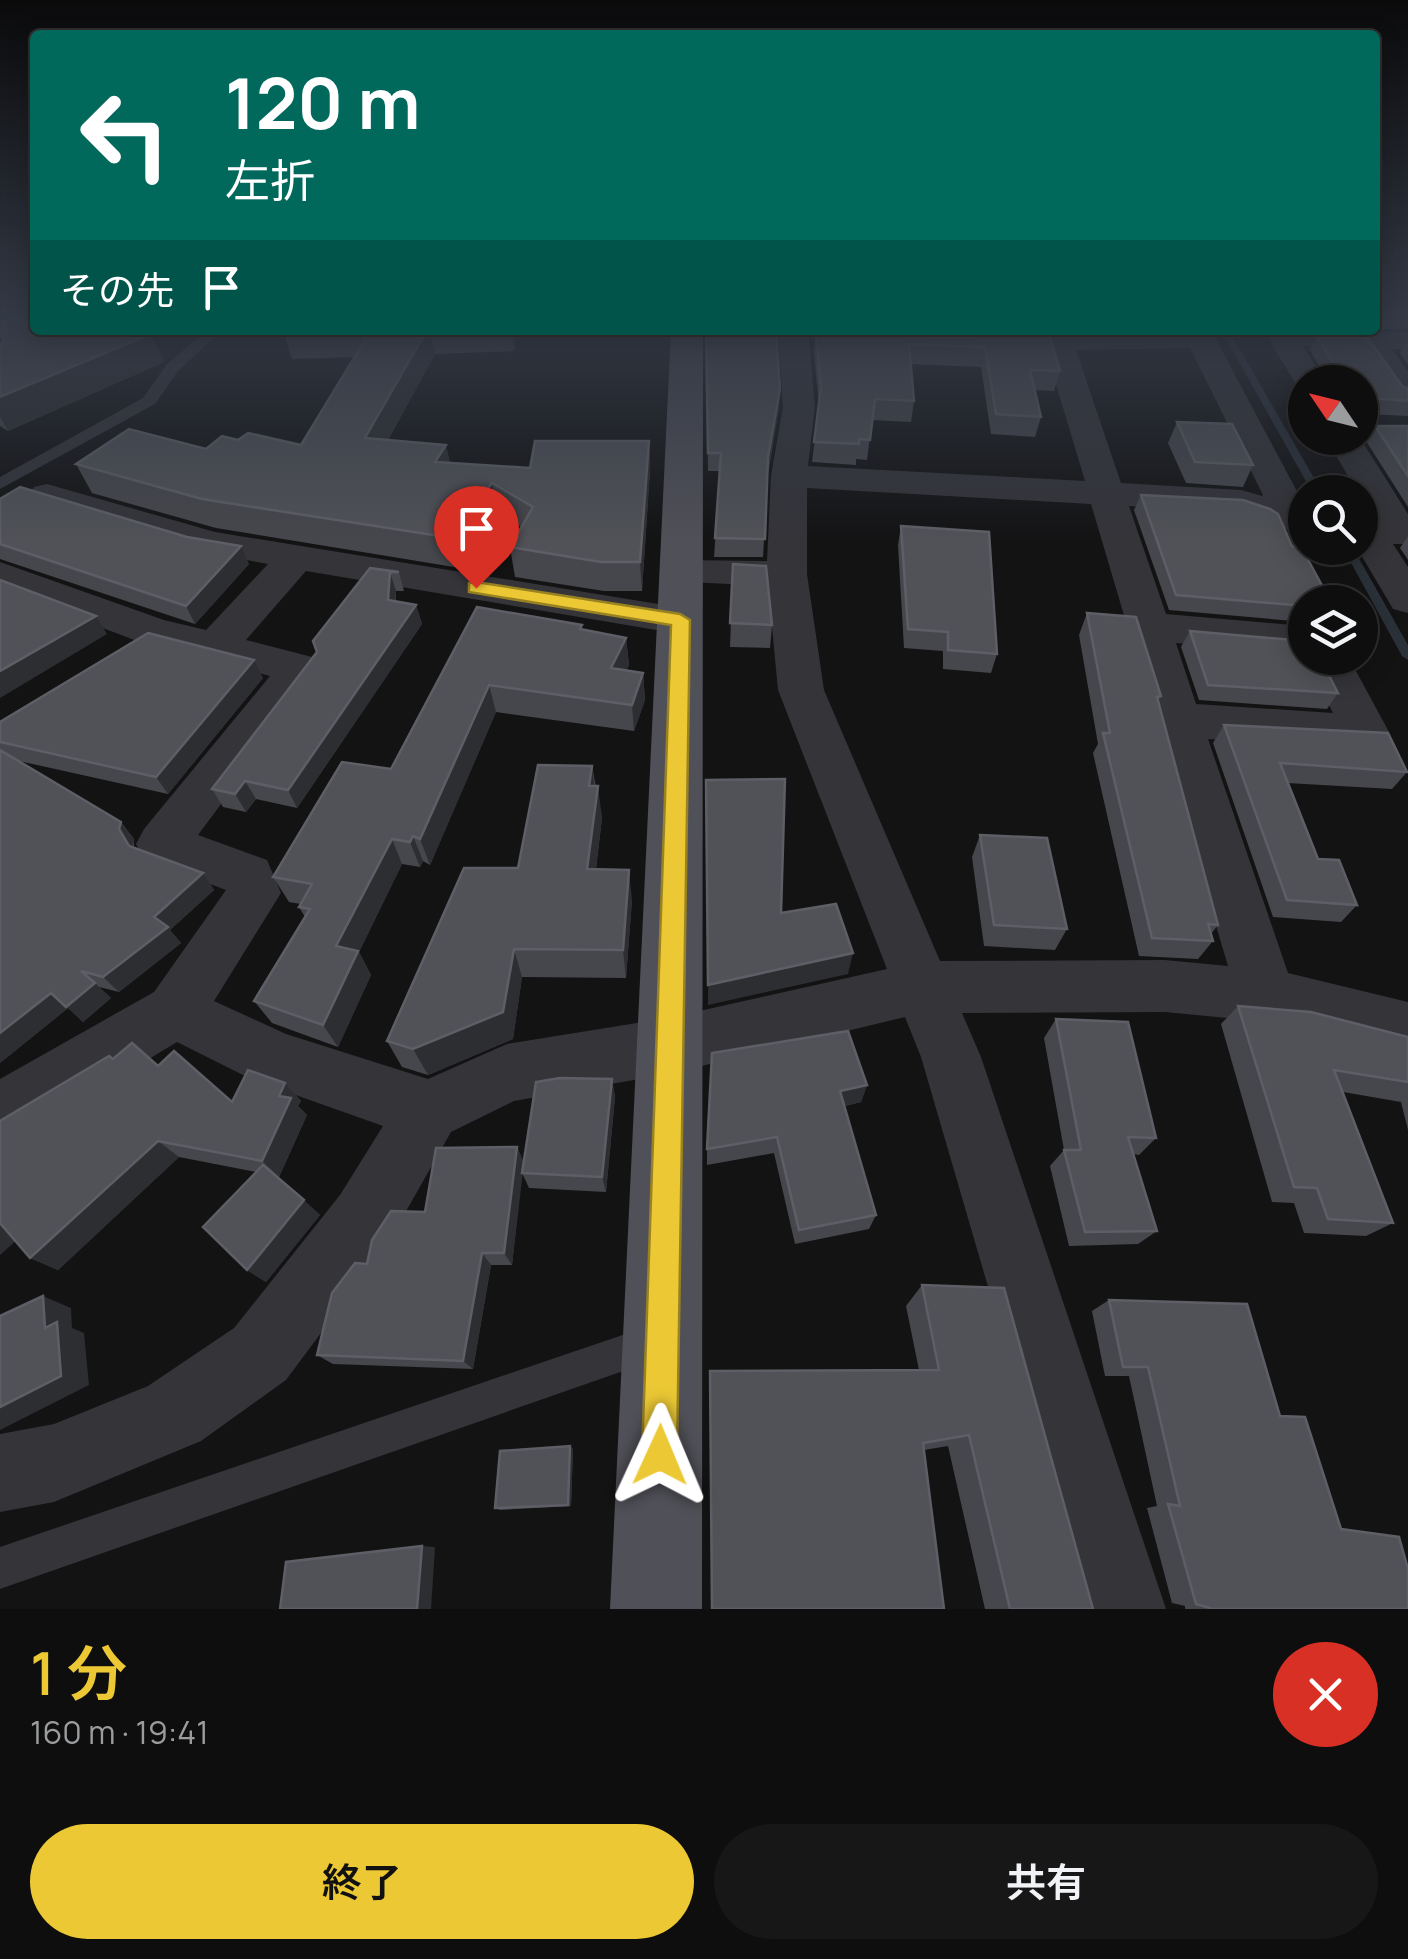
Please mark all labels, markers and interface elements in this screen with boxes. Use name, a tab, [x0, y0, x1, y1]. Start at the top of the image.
text: 120 m	[225, 54, 420, 150]
icon: left	[60, 70, 190, 200]
text: 左折	[225, 149, 315, 211]
icon: arrive	[194, 260, 249, 315]
text: その先	[60, 263, 174, 315]
north arrow	[1288, 365, 1378, 455]
map controls	[1288, 365, 1378, 675]
button: search	[1288, 475, 1378, 565]
pin	[434, 486, 519, 589]
icon: arrive	[449, 501, 504, 556]
button: layers	[1288, 585, 1378, 675]
position arrow	[608, 1403, 712, 1507]
text: 1 分	[30, 1631, 127, 1713]
button: close	[1273, 1642, 1378, 1747]
text: 160 m · 19:41	[30, 1710, 209, 1754]
button: 終了	[30, 1824, 694, 1939]
button: 共有	[714, 1824, 1378, 1939]

